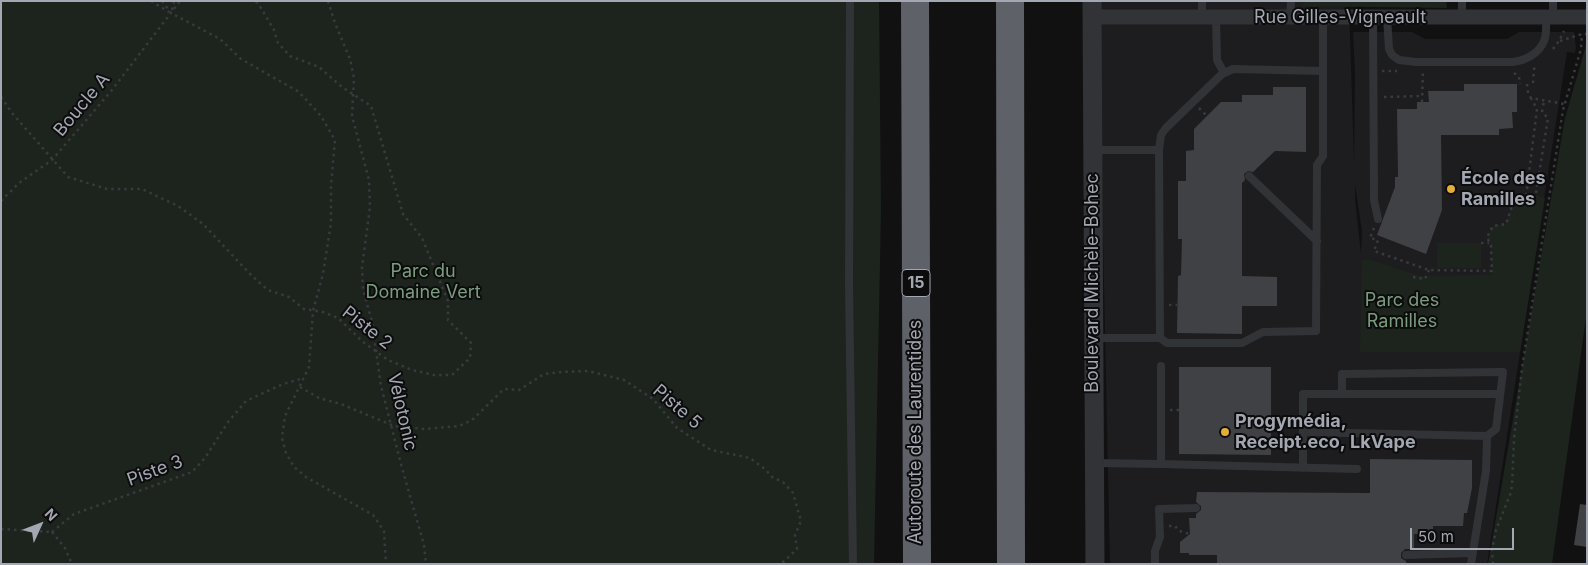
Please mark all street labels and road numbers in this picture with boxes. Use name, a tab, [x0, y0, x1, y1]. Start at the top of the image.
street label: Rue Gilles-Vigneault	[1254, 7, 1426, 29]
street label: Boucle A	[49, 69, 115, 141]
street label: Boulevard Michèle-Bohec	[1082, 173, 1104, 393]
road number: 15	[902, 270, 930, 296]
street label: Piste 2	[338, 302, 396, 354]
street label: Autoroute des Laurentides	[905, 320, 927, 544]
street label: Vélotonic	[383, 371, 421, 453]
street label: Piste 5	[648, 380, 706, 434]
street label: Piste 3	[124, 451, 186, 491]

